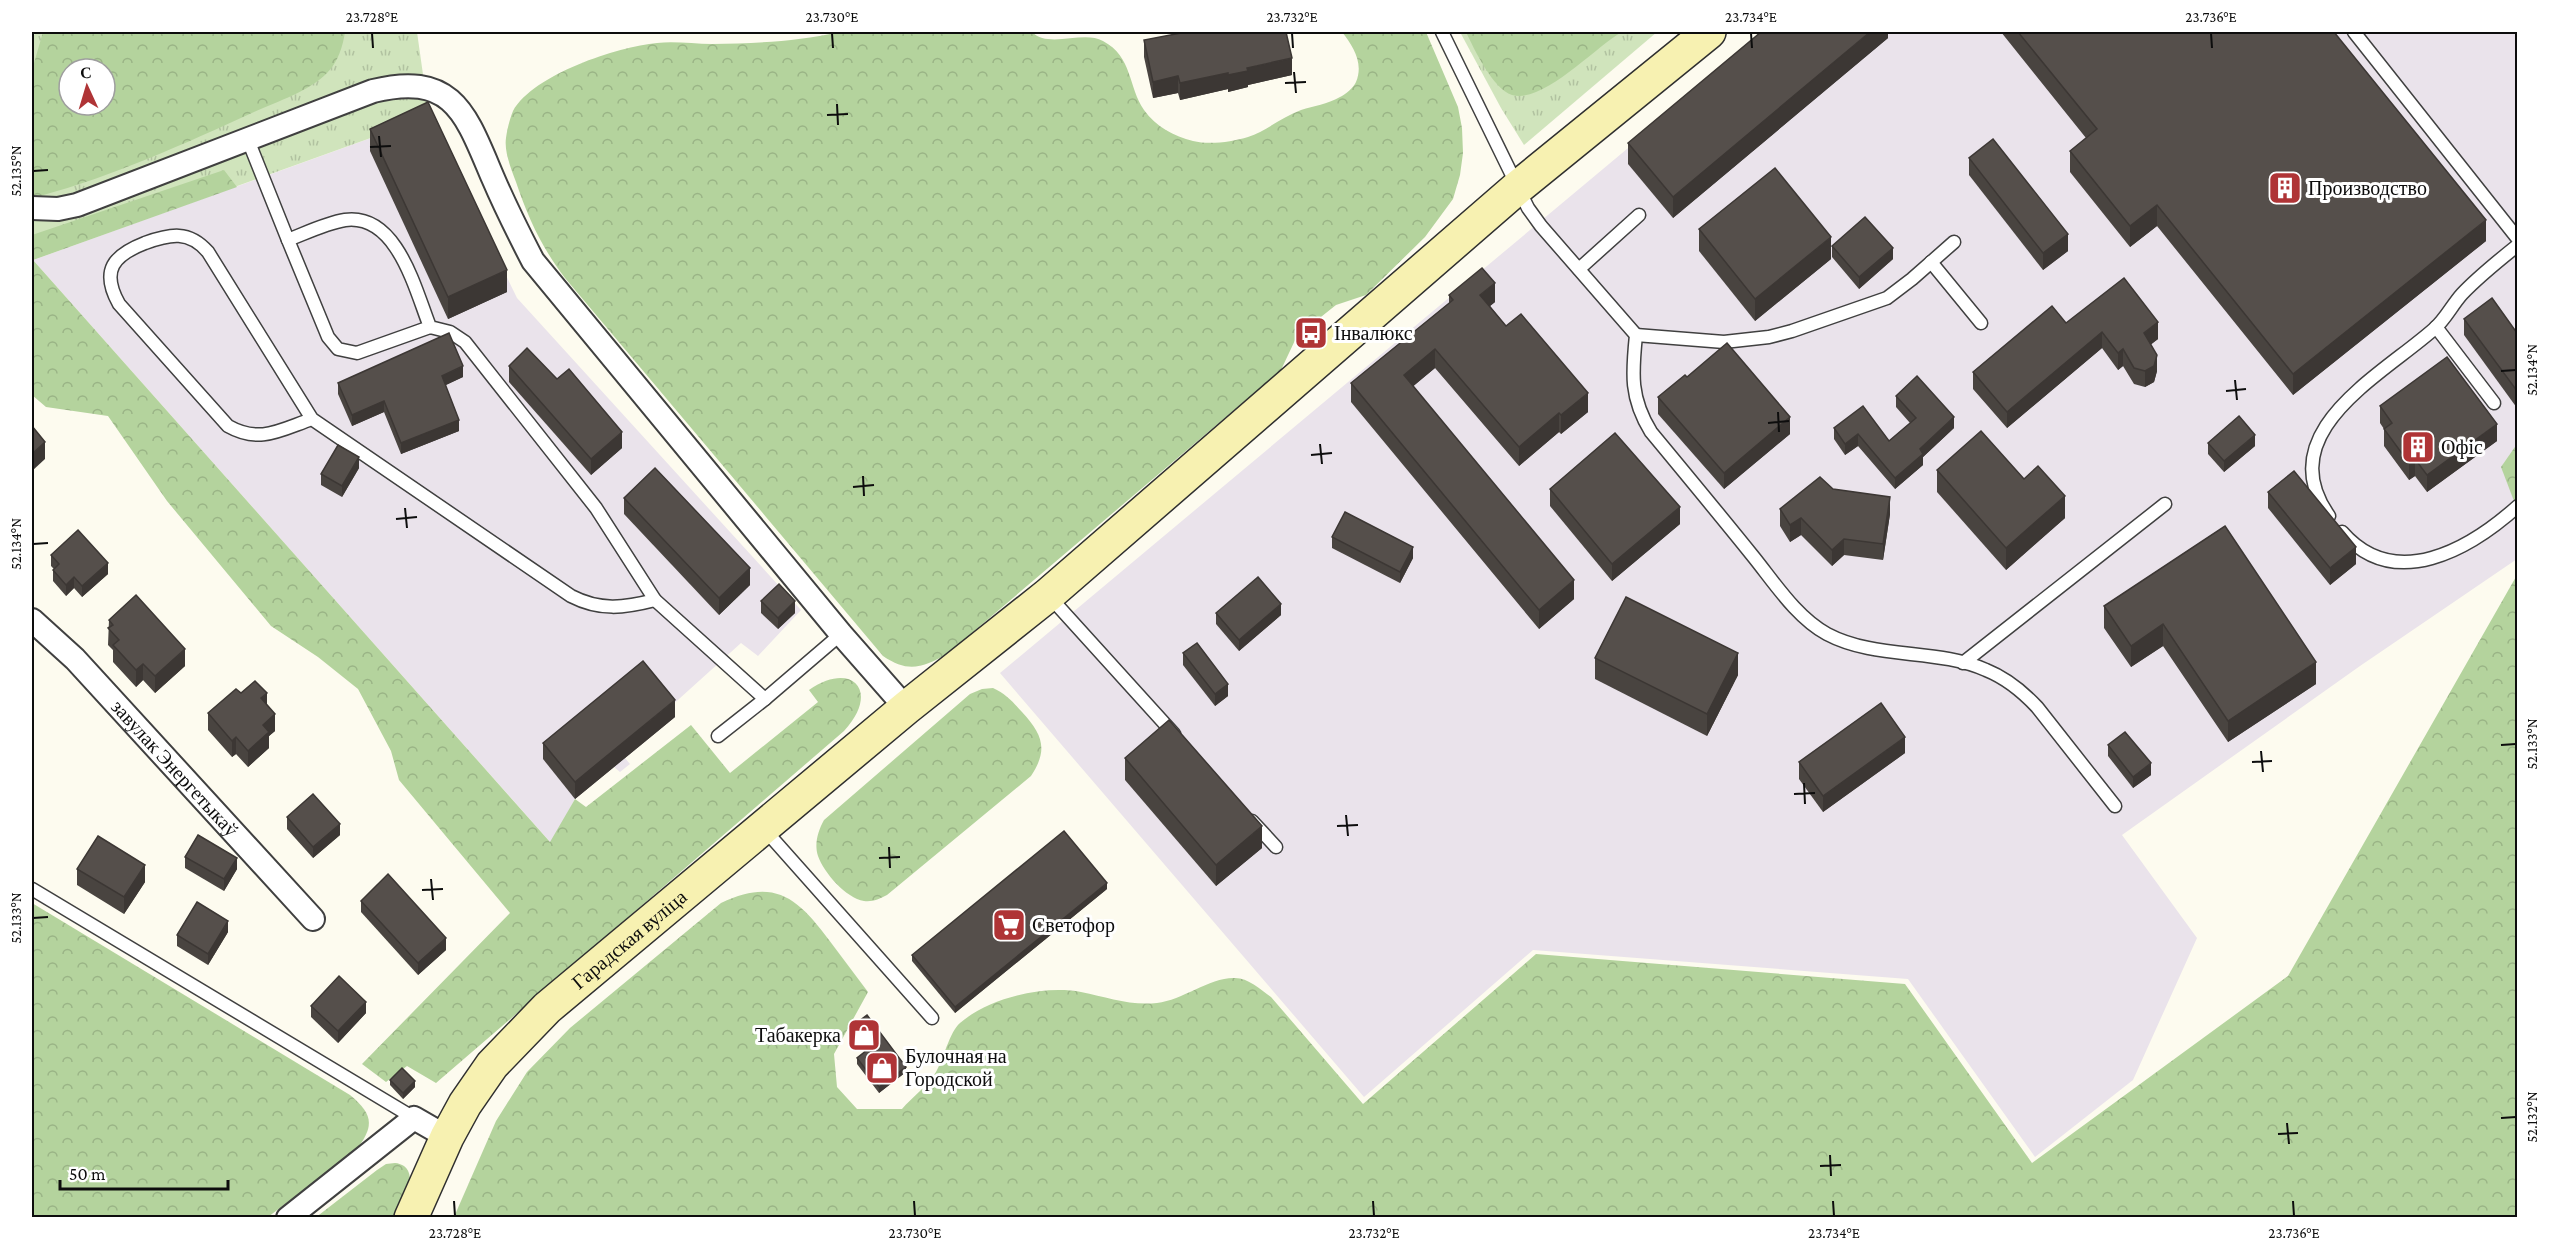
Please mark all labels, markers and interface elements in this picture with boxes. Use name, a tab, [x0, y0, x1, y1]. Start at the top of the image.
text: 23.728°E	[346, 9, 398, 25]
text: 23.730°E	[806, 9, 858, 25]
text: 23.732°E	[1266, 9, 1318, 25]
text: 23.734°E	[1725, 9, 1777, 25]
text: 23.736°E	[2185, 9, 2237, 25]
north arrow	[57, 57, 117, 117]
text: С	[80, 64, 92, 81]
text: 52.135°N	[8, 145, 24, 197]
building icon: Производство	[2267, 170, 2303, 206]
place label: Производство	[2308, 177, 2427, 200]
bus stop icon: Інвалюкс	[1293, 315, 1329, 351]
place label: Інвалюкс	[1334, 322, 1413, 344]
text: 52.134°N	[2524, 344, 2540, 396]
building icon: Офіс	[2400, 429, 2436, 465]
place label: Офіс	[2441, 436, 2483, 459]
text: 52.134°N	[8, 518, 24, 570]
street label: завулак Энергетыкаў	[107, 695, 243, 842]
text: 52.133°N	[2524, 718, 2540, 770]
street label: Гарадская вуліца	[568, 885, 691, 993]
text: 52.133°N	[8, 892, 24, 944]
supermarket icon: Светофор	[991, 907, 1027, 943]
place label: Светофор	[1032, 914, 1115, 937]
shop icon: Табакерка	[846, 1017, 882, 1053]
place label: Табакерка	[755, 1024, 841, 1047]
place label: Булочная на Городской	[905, 1045, 1007, 1091]
shop icon: Булочная на Городской	[864, 1050, 900, 1086]
text: 52.132°N	[2524, 1091, 2540, 1143]
scale bar	[60, 1153, 228, 1191]
text: 50 m	[69, 1164, 106, 1184]
text: 23.728°E	[429, 1225, 481, 1241]
text: 23.730°E	[889, 1225, 941, 1241]
text: 23.732°E	[1348, 1225, 1400, 1241]
text: 23.734°E	[1808, 1225, 1860, 1241]
text: 23.736°E	[2268, 1225, 2320, 1241]

